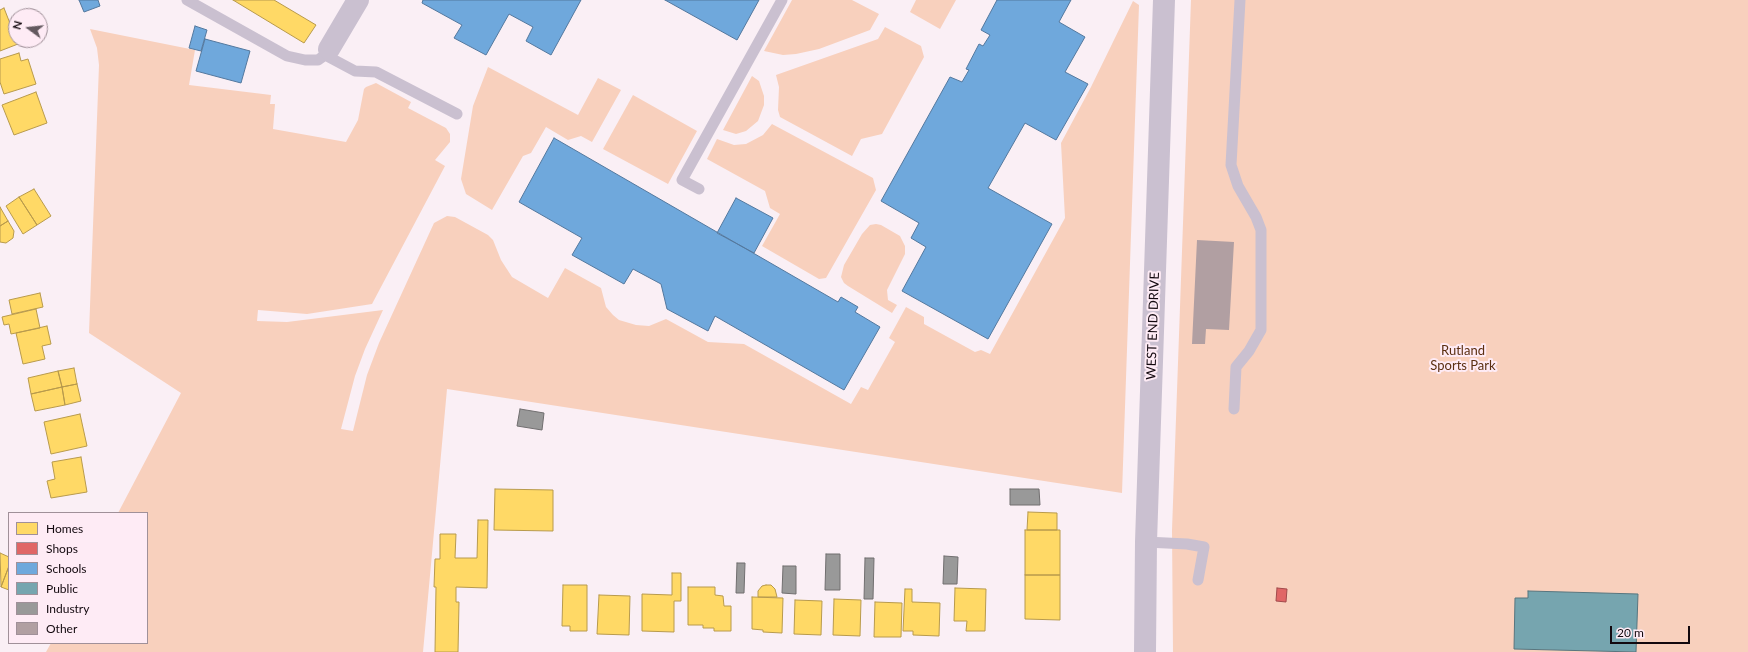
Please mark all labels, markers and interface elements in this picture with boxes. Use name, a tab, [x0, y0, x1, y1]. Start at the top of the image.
north arrow	[8, 8, 48, 48]
text: N	[10, 19, 24, 31]
street label: WEST END DRIVE	[1143, 272, 1163, 380]
park label: Rutland Sports Park	[1430, 343, 1496, 374]
legend	[8, 512, 148, 644]
text: Homes	[46, 521, 83, 536]
text: Shops	[46, 541, 78, 556]
text: Schools	[46, 561, 87, 576]
text: Public	[46, 581, 78, 596]
text: Industry	[46, 601, 89, 616]
scale bar	[1612, 618, 1692, 644]
text: Other	[46, 621, 77, 636]
text: 20 m	[1617, 625, 1644, 640]

